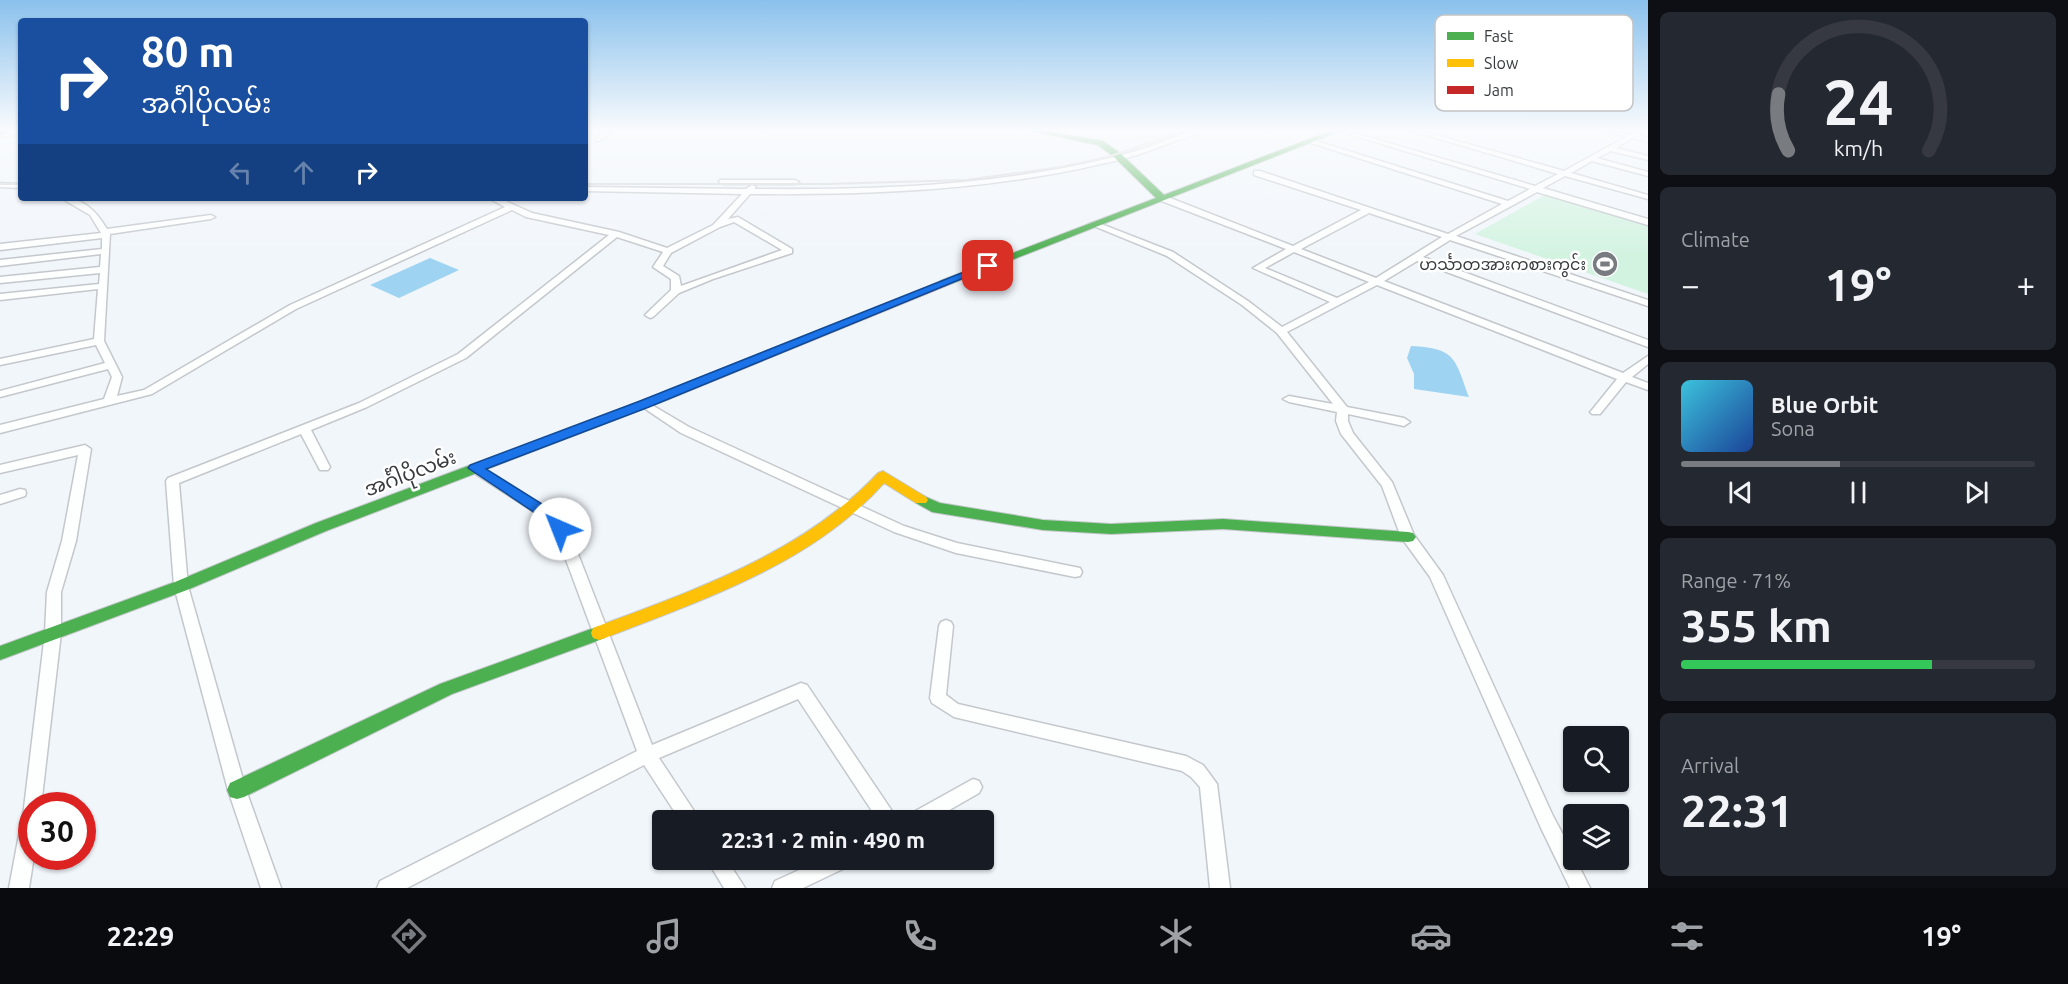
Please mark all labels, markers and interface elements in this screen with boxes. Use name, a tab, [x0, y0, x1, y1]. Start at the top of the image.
legend	[1435, 15, 1633, 111]
text: Fast	[1484, 27, 1514, 45]
text: 80 m	[141, 28, 235, 75]
icon: right	[42, 42, 120, 120]
text: Slow	[1484, 54, 1519, 72]
text: 24	[1823, 67, 1893, 137]
text: Jam	[1484, 81, 1514, 99]
text: အင်္ဂါပိုလမ်း	[141, 88, 271, 118]
text: km/h	[1833, 136, 1883, 160]
icon: left	[224, 156, 257, 189]
icon: ahead	[287, 156, 320, 189]
icon: right	[350, 156, 383, 189]
text: Climate	[1681, 228, 1750, 251]
pin	[962, 240, 1013, 291]
icon: arrive	[971, 249, 1004, 282]
sports icon: ဟင်္သာတအားကစားကွင်း	[1590, 249, 1620, 279]
place label: ဟင်္သာတအားကစားကွင်း	[1419, 253, 1586, 278]
text: 19°	[1825, 259, 1891, 310]
text: −	[1681, 266, 1700, 303]
text: +	[2016, 266, 2035, 303]
text: Blue Orbit	[1771, 392, 1878, 417]
text: Sona	[1771, 417, 1815, 440]
street label: အင်္ဂါပိုလမ်း	[360, 443, 461, 506]
icon: previous	[1724, 476, 1757, 509]
icon: pause	[1842, 476, 1875, 509]
icon: next	[1960, 476, 1993, 509]
position arrow	[528, 497, 592, 561]
text: Range · 71%	[1681, 569, 1791, 592]
text: 355 km	[1681, 600, 1832, 651]
map controls	[1563, 726, 1629, 870]
button: search	[1563, 726, 1629, 792]
text: Arrival	[1681, 754, 1739, 777]
text: 22:31	[1681, 785, 1794, 836]
speed limit sign: 30	[18, 792, 96, 870]
button: layers	[1563, 804, 1629, 870]
text: 22:31 · 2 min · 490 m	[721, 827, 925, 852]
icon: directions	[388, 915, 430, 957]
icon: music	[643, 915, 685, 957]
icon: phone	[899, 915, 941, 957]
icon: climate	[1155, 915, 1197, 957]
icon: car	[1410, 915, 1452, 957]
icon: filters	[1666, 915, 1708, 957]
text: 22:29	[107, 921, 174, 951]
text: 19°	[1921, 921, 1961, 951]

